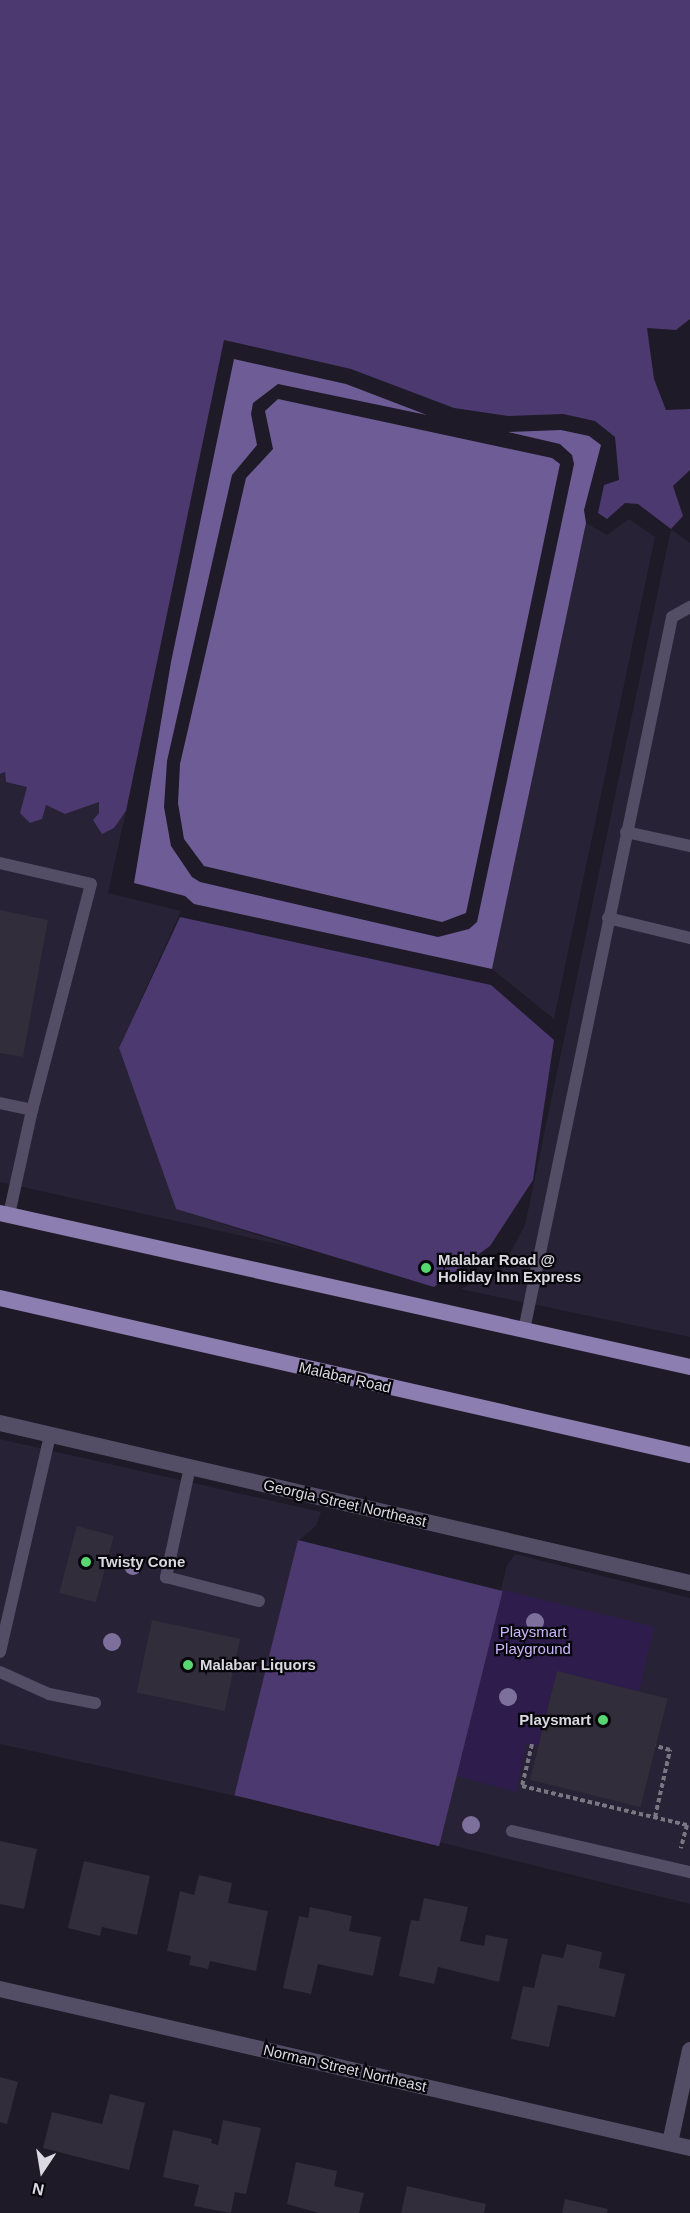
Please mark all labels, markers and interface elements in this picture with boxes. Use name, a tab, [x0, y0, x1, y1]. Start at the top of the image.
place label: Malabar Road @ Holiday Inn Express	[438, 1250, 581, 1285]
marker: Malabar Road @ Holiday Inn Express	[419, 1261, 433, 1275]
street label: Malabar Road	[297, 1358, 393, 1396]
street label: Georgia Street Northeast	[262, 1475, 428, 1531]
place label: Twisty Cone	[98, 1553, 185, 1571]
marker: Twisty Cone	[79, 1555, 93, 1569]
park label: Playsmart Playground	[495, 1622, 571, 1657]
place label: Malabar Liquors	[200, 1656, 316, 1674]
marker: Malabar Liquors	[181, 1658, 195, 1672]
place label: Playsmart	[519, 1711, 591, 1729]
marker: Playsmart	[596, 1713, 610, 1727]
street label: Norman Street Northeast	[262, 2040, 428, 2096]
north arrow	[12, 2141, 72, 2201]
text: N	[31, 2180, 46, 2199]

